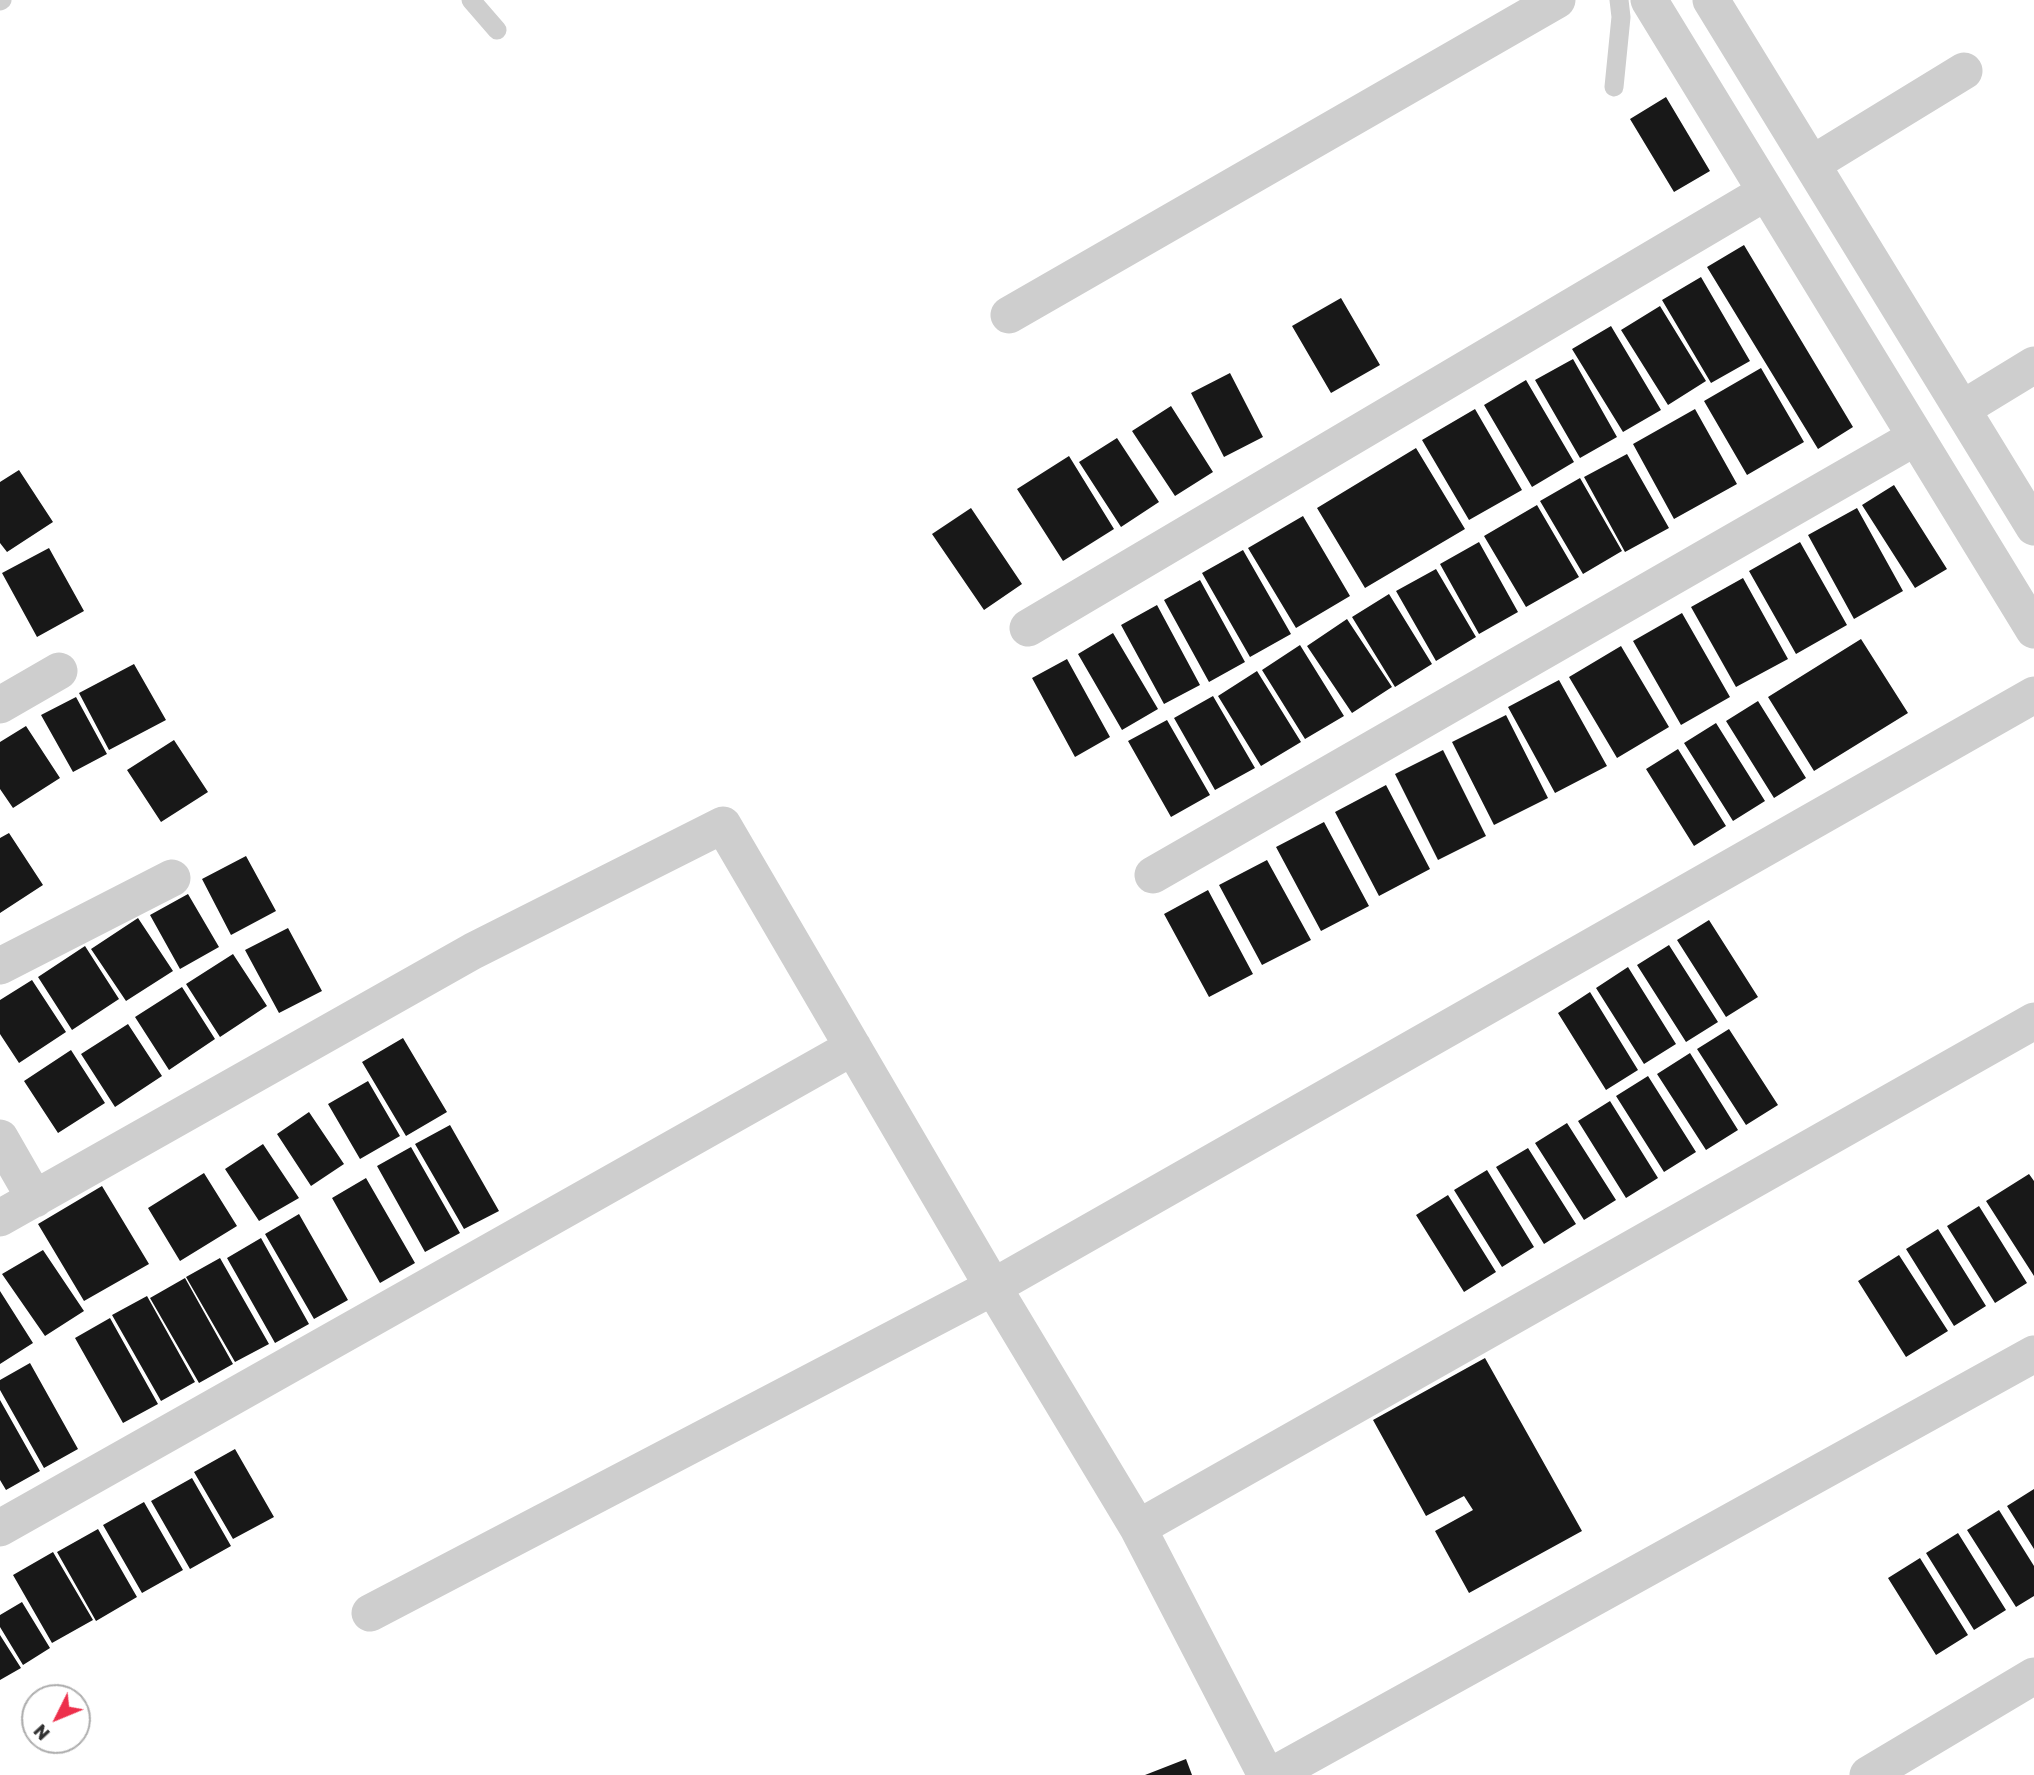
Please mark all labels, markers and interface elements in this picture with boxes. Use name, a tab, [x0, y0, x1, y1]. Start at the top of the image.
north arrow	[21, 1684, 91, 1754]
text: N	[29, 1719, 55, 1745]

